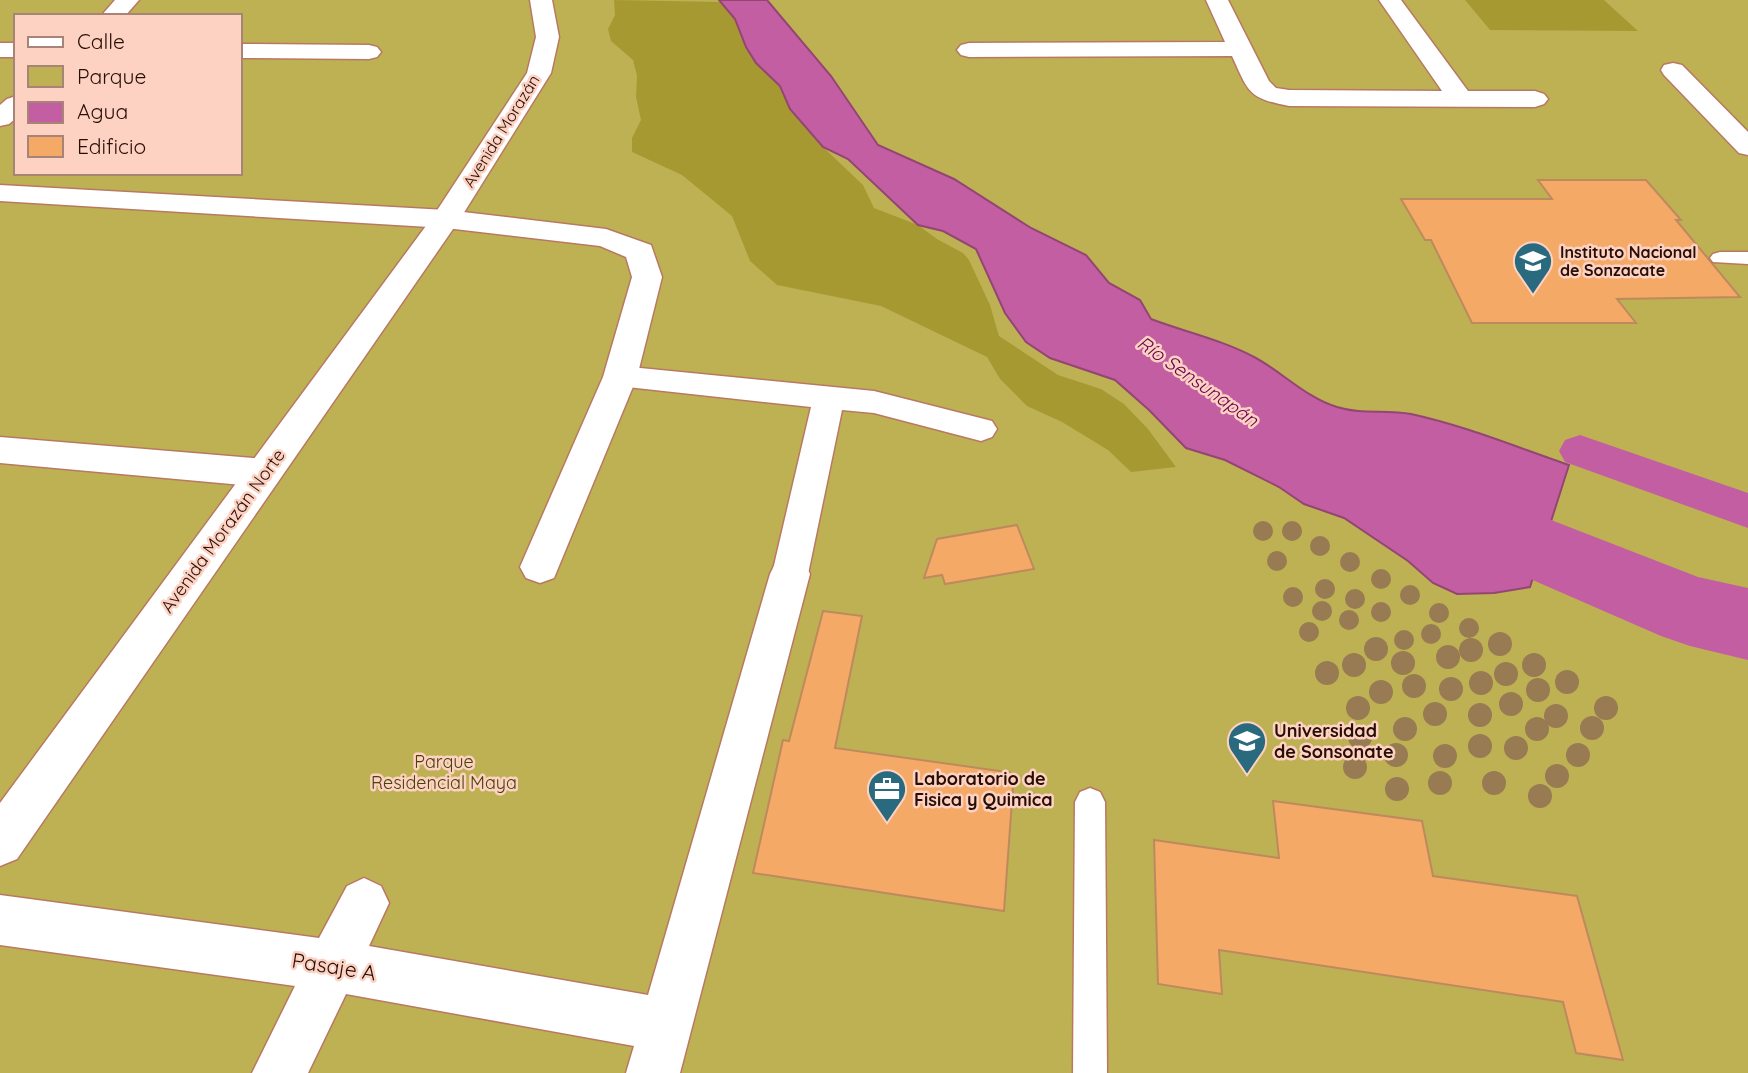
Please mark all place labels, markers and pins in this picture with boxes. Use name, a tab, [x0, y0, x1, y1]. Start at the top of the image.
school or university icon: Instituto Nacional de Sonzacate	[1512, 240, 1554, 295]
place label: Instituto Nacional de Sonzacate	[1560, 242, 1697, 280]
place label: Universidad de Sonsonate	[1274, 719, 1394, 763]
school or university icon: Universidad de Sonsonate	[1226, 720, 1268, 775]
place label: Laboratorio de Fisica y Quimica	[914, 767, 1053, 811]
office icon: Laboratorio de Fisica y Quimica	[866, 768, 908, 823]

